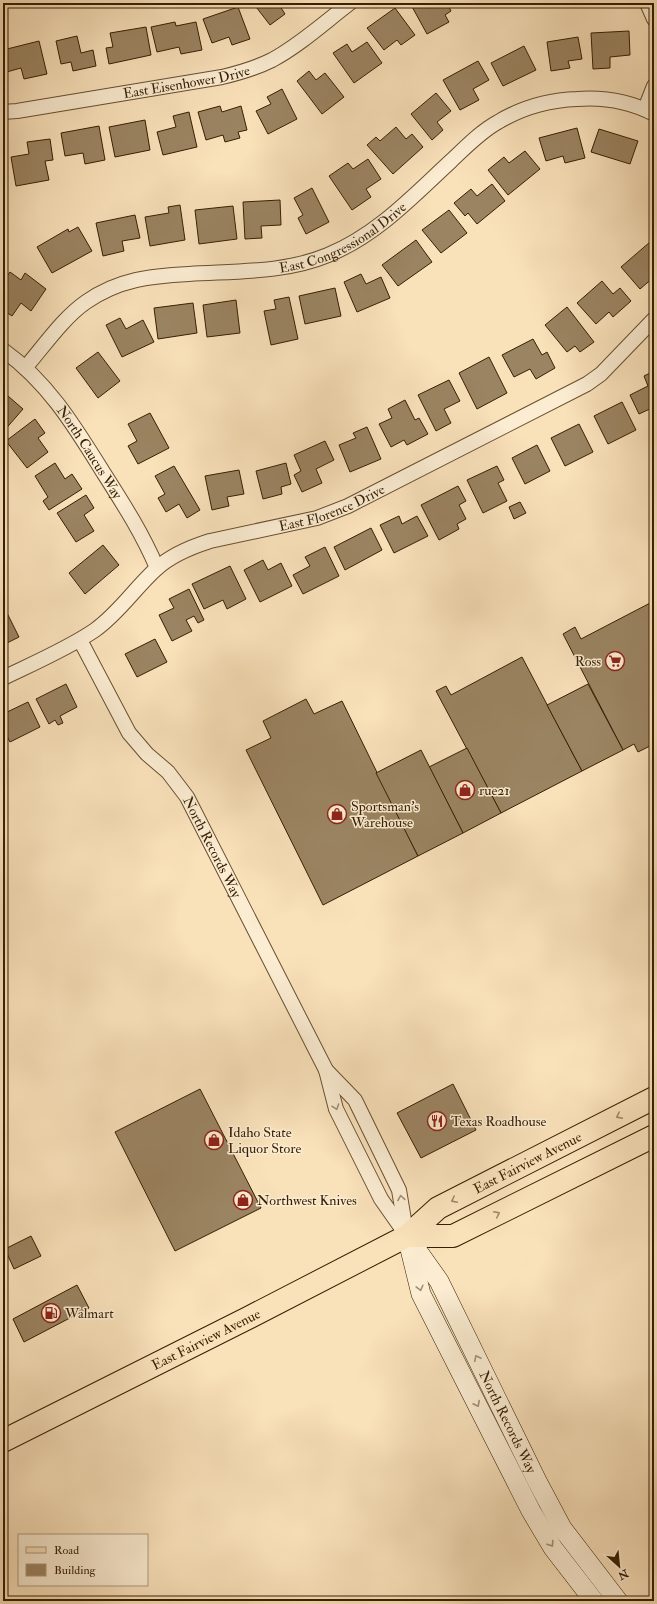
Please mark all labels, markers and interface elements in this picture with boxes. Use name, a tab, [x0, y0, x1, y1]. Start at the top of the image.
street label: East Eisenhower Drive	[122, 62, 252, 102]
street label: East Congressional Drive	[278, 199, 410, 277]
street label: North Caucus Way	[53, 402, 126, 503]
street label: East Florence Drive	[277, 481, 388, 535]
supermarket icon: Ross	[604, 650, 626, 672]
place label: Ross	[575, 653, 601, 670]
shop icon: rue21	[454, 779, 476, 801]
place label: rue21	[479, 782, 509, 799]
street label: North Records Way	[179, 794, 245, 902]
place label: Sportsman's Warehouse	[350, 798, 419, 831]
shop icon: Sportsman's Warehouse	[326, 803, 348, 825]
one-way arrow	[331, 1104, 340, 1111]
restaurant icon: Texas Roadhouse	[426, 1110, 448, 1132]
one-way arrow	[616, 1111, 623, 1118]
place label: Texas Roadhouse	[451, 1113, 547, 1130]
place label: Idaho State Liquor Store	[228, 1124, 301, 1157]
street label: East Fairview Avenue	[471, 1128, 585, 1198]
shop icon: Idaho State Liquor Store	[203, 1129, 225, 1151]
shop icon: Northwest Knives	[232, 1189, 254, 1211]
place label: Northwest Knives	[257, 1192, 357, 1209]
one-way arrow	[397, 1195, 405, 1201]
one-way arrow	[450, 1195, 458, 1203]
one-way arrow	[493, 1211, 500, 1219]
one-way arrow	[415, 1284, 423, 1291]
fuel station icon: Walmart	[40, 1302, 62, 1324]
place label: Walmart	[64, 1305, 114, 1322]
street label: East Fairview Avenue	[149, 1305, 263, 1374]
one-way arrow	[474, 1354, 482, 1362]
street label: North Records Way	[475, 1368, 540, 1477]
one-way arrow	[472, 1400, 480, 1407]
legend	[18, 1534, 148, 1586]
one-way arrow	[546, 1540, 553, 1547]
text: Road	[54, 1543, 79, 1558]
north arrow	[599, 1546, 639, 1586]
text: Building	[54, 1563, 97, 1578]
text: N	[615, 1566, 632, 1583]

